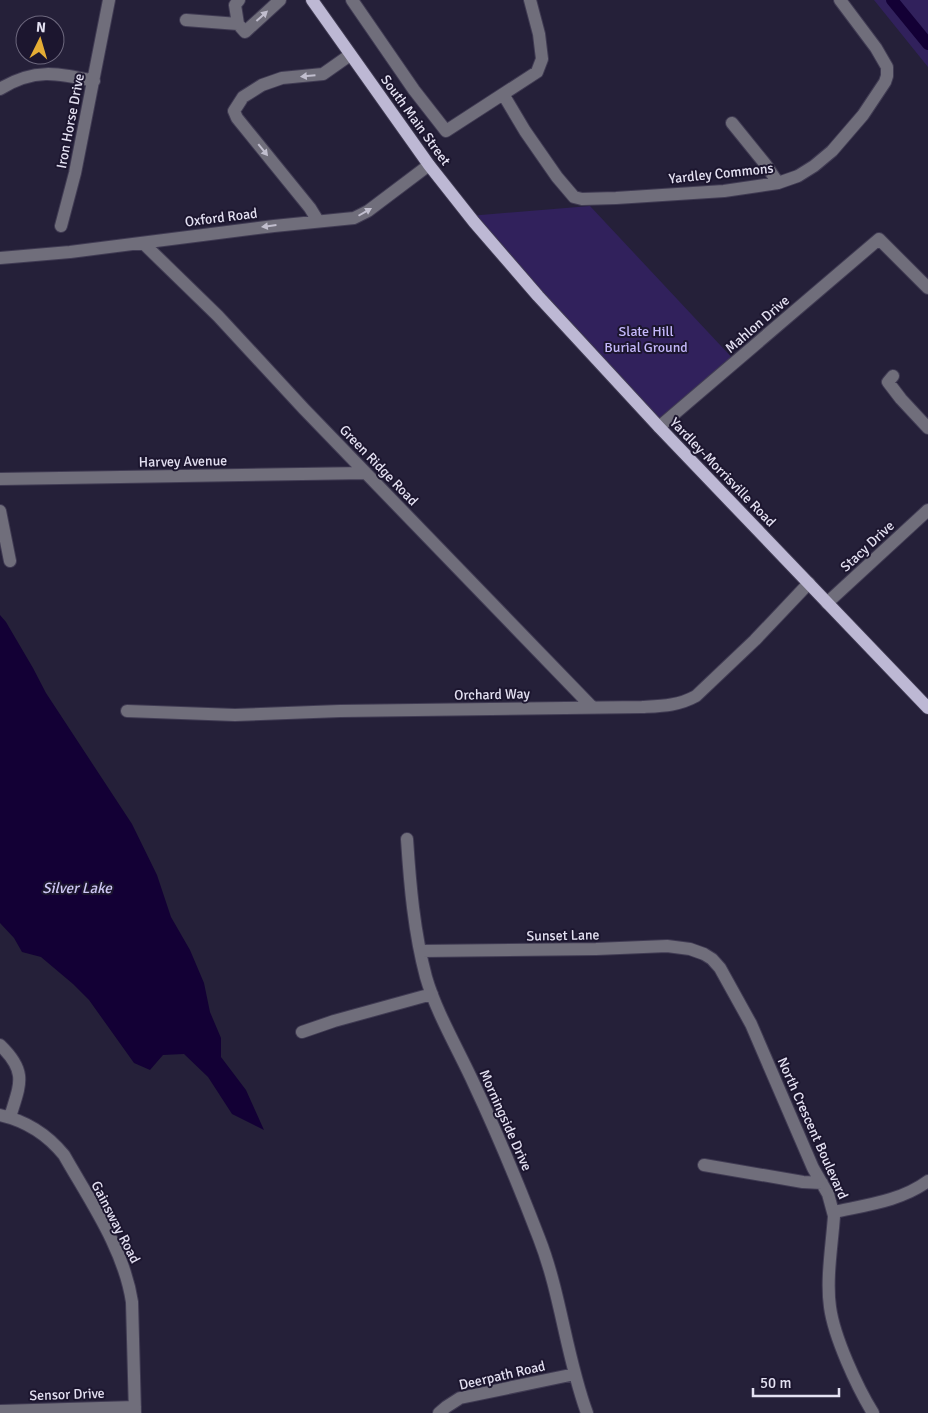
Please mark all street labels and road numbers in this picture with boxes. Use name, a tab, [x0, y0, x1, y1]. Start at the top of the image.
street label: Iron Horse Drive	[53, 72, 88, 170]
street label: South Main Street	[377, 72, 454, 169]
street label: Yardley Commons	[668, 160, 774, 187]
street label: Oxford Road	[184, 205, 258, 230]
street label: Mahlon Drive	[722, 292, 793, 357]
street label: Yardley-Morrisville Road	[666, 414, 779, 530]
street label: Green Ridge Road	[336, 421, 421, 509]
street label: Harvey Avenue	[139, 452, 227, 471]
street label: Stacy Drive	[837, 517, 898, 576]
street label: Orchard Way	[454, 685, 530, 704]
street label: Sunset Lane	[526, 926, 600, 945]
street label: North Crescent Boulevard	[774, 1055, 852, 1202]
street label: Morningside Drive	[476, 1067, 535, 1173]
street label: Gainsway Road	[88, 1178, 144, 1266]
street label: Deerpath Road	[457, 1357, 547, 1394]
street label: Sensor Drive	[29, 1385, 105, 1404]

